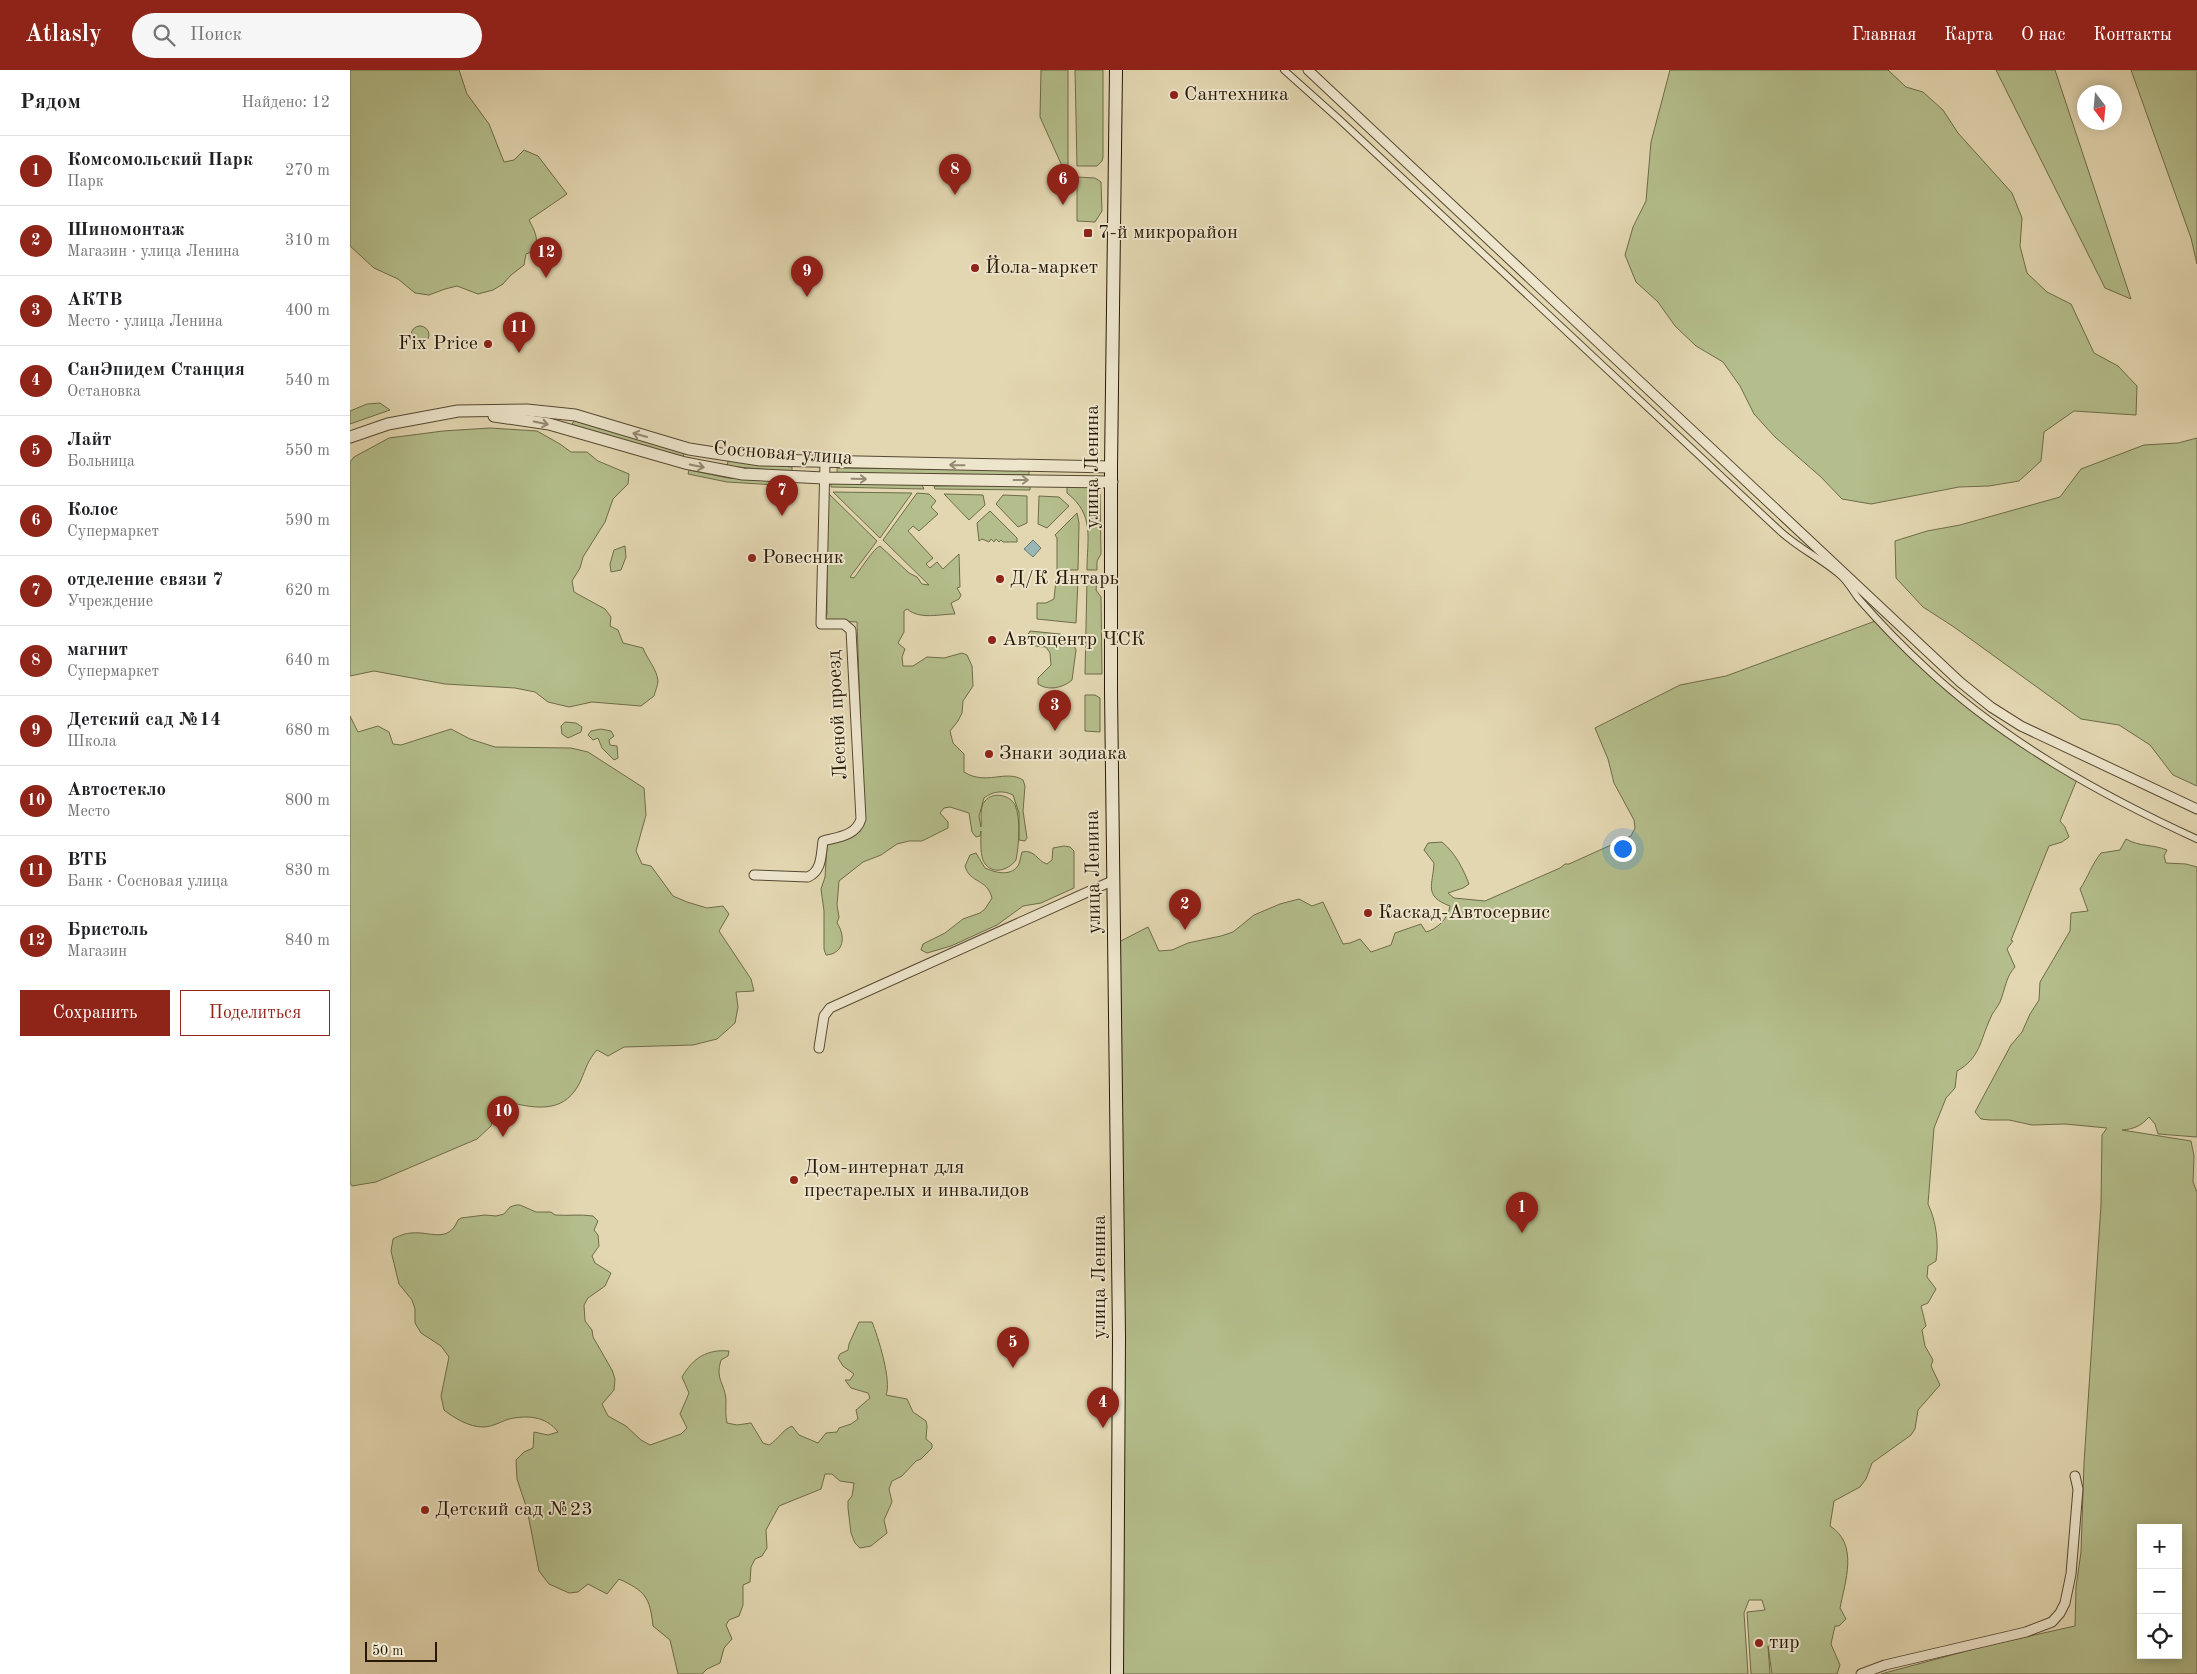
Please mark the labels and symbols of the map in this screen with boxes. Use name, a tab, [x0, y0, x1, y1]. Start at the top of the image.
place label: Сантехника	[1184, 85, 1289, 105]
north arrow	[2077, 85, 2122, 130]
marker: Сантехника	[1168, 89, 1180, 101]
pin: 8	[939, 154, 971, 195]
pin: 6	[1047, 164, 1079, 205]
place label: 7-й микрорайон	[1098, 223, 1238, 243]
marker: 7-й микрорайон	[1082, 227, 1094, 239]
pin: 12	[530, 237, 562, 278]
place label: Йола-маркет	[985, 255, 1098, 278]
pin: 9	[791, 256, 823, 297]
marker: Йола-маркет	[969, 262, 981, 274]
pin: 11	[503, 312, 535, 353]
place label: Fix Price	[398, 334, 478, 354]
marker: Fix Price	[482, 338, 494, 350]
street label: улица Ленина	[1083, 405, 1103, 529]
one-way arrow	[532, 418, 548, 428]
one-way arrow	[633, 429, 649, 439]
street label: Сосновая улица	[713, 439, 853, 469]
one-way arrow	[950, 460, 966, 469]
one-way arrow	[689, 462, 705, 471]
one-way arrow	[850, 474, 866, 484]
pin: 7	[766, 475, 798, 516]
one-way arrow	[1012, 475, 1029, 485]
place label: Ровесник	[762, 548, 844, 568]
marker: Ровесник	[746, 552, 758, 564]
place label: Д/К Янтарь	[1010, 569, 1119, 589]
marker: Д/К Янтарь	[994, 573, 1006, 585]
place label: Автоцентр ЧСК	[1002, 630, 1145, 650]
marker: Автоцентр ЧСК	[986, 634, 998, 646]
street label: Лесной проезд	[825, 650, 851, 780]
pin: 3	[1039, 690, 1071, 731]
place label: Знаки зодиака	[999, 744, 1127, 764]
marker: Знаки зодиака	[983, 748, 995, 760]
street label: улица Ленина	[1083, 810, 1105, 934]
your location	[1610, 836, 1636, 862]
pin: 2	[1169, 889, 1201, 930]
place label: Каскад-Автосервис	[1378, 903, 1550, 923]
marker: Каскад-Автосервис	[1362, 907, 1374, 919]
pin: 10	[487, 1096, 519, 1137]
place label: Дом-интернат для престарелых и инвалидов	[804, 1158, 1029, 1201]
marker: Дом-интернат для престарелых и инвалидов	[788, 1174, 800, 1186]
pin: 1	[1506, 1192, 1538, 1233]
street label: улица Ленина	[1090, 1215, 1110, 1339]
pin: 5	[997, 1327, 1029, 1368]
pin: 4	[1087, 1387, 1119, 1428]
place label: Детский сад №23	[435, 1500, 593, 1520]
marker: Детский сад №23	[419, 1504, 431, 1516]
place label: тир	[1769, 1633, 1800, 1653]
marker: тир	[1753, 1637, 1765, 1649]
scale bar	[365, 1639, 438, 1662]

